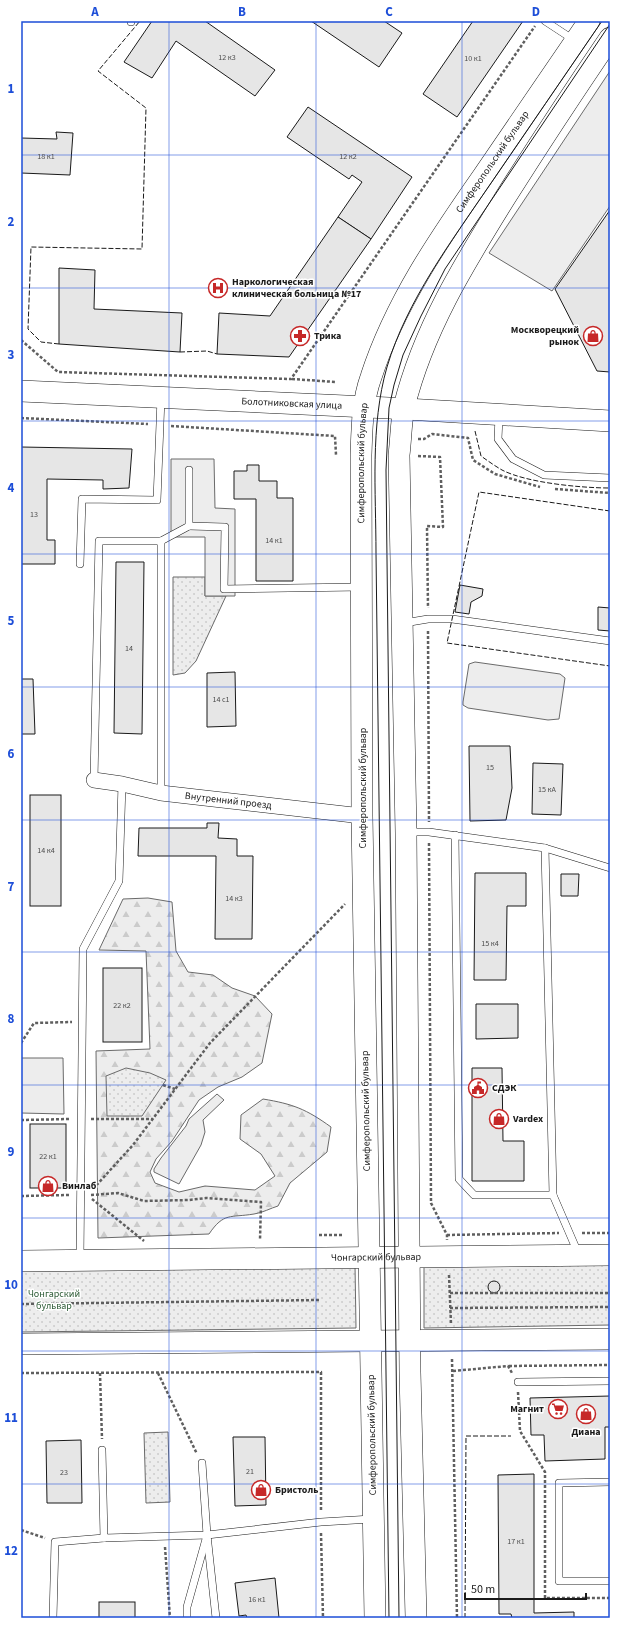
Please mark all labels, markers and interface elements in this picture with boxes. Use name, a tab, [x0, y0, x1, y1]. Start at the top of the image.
text: A	[90, 3, 99, 21]
text: B	[238, 3, 246, 21]
text: C	[385, 3, 393, 21]
text: D	[532, 3, 540, 21]
house number: 12 к3	[218, 52, 236, 63]
house number: 10 к1	[464, 53, 482, 64]
text: 1	[8, 80, 15, 98]
street label: Симферопольский бульвар	[452, 108, 533, 216]
house number: 18 к1	[37, 151, 55, 162]
house number: 12 к2	[339, 151, 357, 162]
text: 2	[8, 213, 15, 231]
place label: Наркологическая клиническая больница №17	[232, 275, 361, 301]
hospital icon: Наркологическая клиническая больница №17	[207, 277, 229, 299]
place label: Москворецкий рынок	[511, 323, 580, 349]
pharmacy icon: Трика	[289, 325, 311, 347]
shop icon: Москворецкий рынок	[582, 325, 604, 347]
place label: Трика	[314, 329, 341, 343]
text: 3	[8, 346, 15, 364]
street label: Болотниковская улица	[241, 394, 342, 413]
street label: Симферопольский бульвар	[354, 401, 372, 524]
text: 4	[8, 479, 15, 497]
house number: 13	[30, 509, 38, 520]
house number: 14 к1	[265, 535, 283, 546]
text: 5	[8, 612, 15, 630]
house number: 14	[125, 643, 133, 654]
house number: 14 с1	[212, 694, 230, 705]
street label: Симферопольский бульвар	[356, 727, 370, 848]
text: 6	[8, 745, 15, 763]
house number: 15	[486, 762, 494, 773]
house number: 15 кА	[538, 784, 557, 795]
street label: Внутренний проезд	[184, 789, 273, 813]
house number: 14 к4	[37, 845, 55, 856]
text: 7	[8, 878, 15, 896]
house number: 14 к3	[225, 893, 243, 904]
house number: 15 к4	[481, 938, 499, 949]
house number: 22 к2	[113, 1000, 131, 1011]
text: 8	[8, 1010, 15, 1028]
street label: Симферопольский бульвар	[358, 1050, 374, 1172]
public building icon: СДЭК	[467, 1077, 489, 1099]
place label: СДЭК	[492, 1081, 517, 1095]
shop icon: Vardex	[488, 1108, 510, 1130]
place label: Vardex	[512, 1112, 543, 1126]
text: 9	[8, 1143, 15, 1161]
house number: 22 к1	[39, 1151, 57, 1162]
shop icon: Винлаб	[37, 1175, 59, 1197]
place label: Винлаб	[62, 1179, 97, 1193]
street label: Чонгарский бульвар	[331, 1250, 422, 1265]
text: 10	[4, 1276, 18, 1294]
park label: Чонгарский бульвар	[28, 1287, 80, 1313]
street label: Симферопольский бульвар	[364, 1374, 380, 1496]
supermarket icon: Магнит	[547, 1398, 569, 1420]
place label: Магнит	[510, 1402, 544, 1416]
shop icon: Диана	[575, 1403, 597, 1425]
text: 11	[4, 1409, 18, 1427]
place label: Диана	[571, 1425, 601, 1439]
house number: 21	[246, 1466, 254, 1477]
house number: 23	[60, 1467, 68, 1478]
shop icon: Бристоль	[250, 1479, 272, 1501]
place label: Бристоль	[275, 1483, 318, 1497]
house number: 17 к1	[507, 1536, 525, 1547]
text: 12	[4, 1542, 18, 1560]
scale bar	[465, 1575, 586, 1601]
text: 50 m	[471, 1581, 495, 1598]
house number: 16 к1	[248, 1594, 266, 1605]

